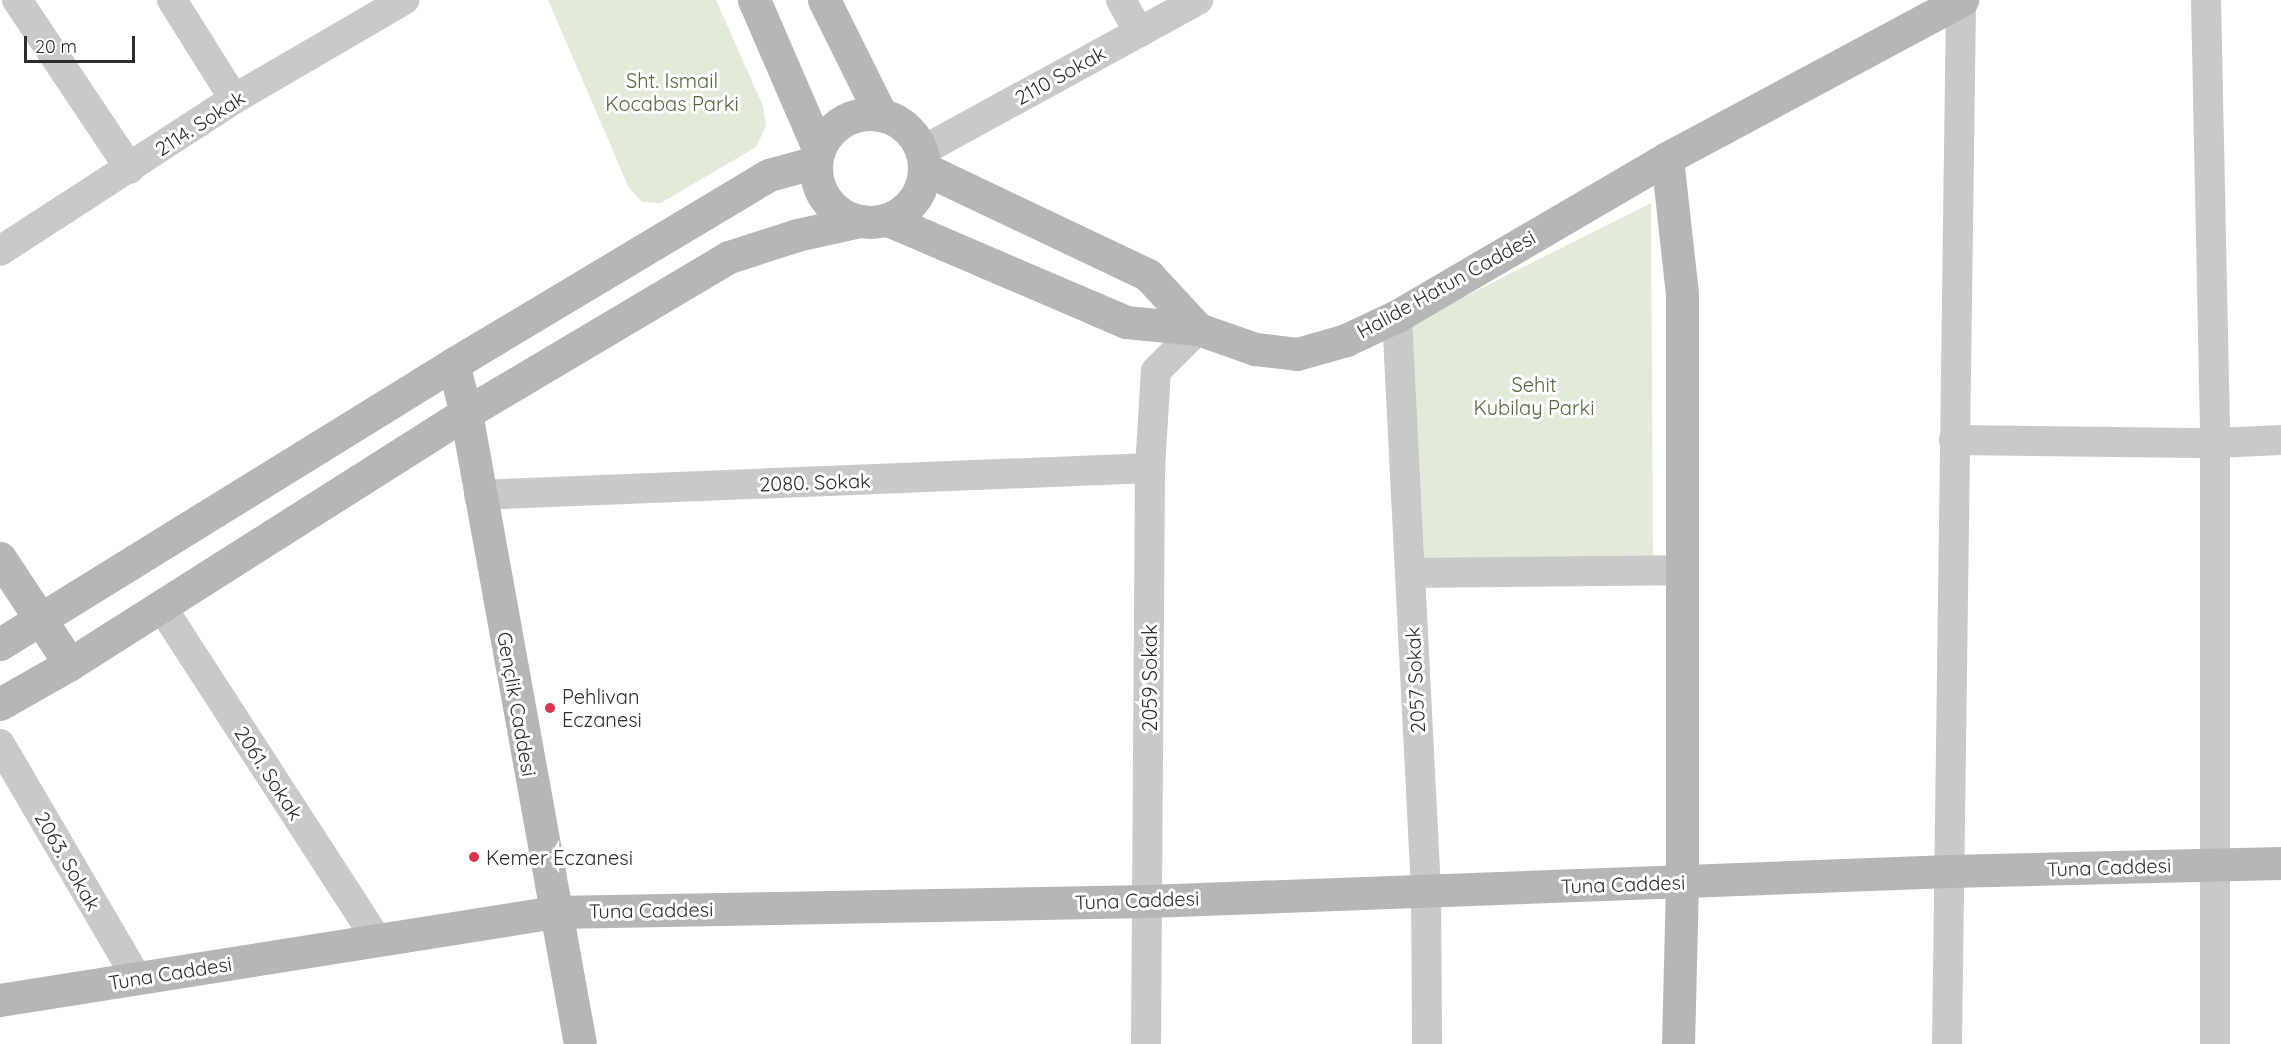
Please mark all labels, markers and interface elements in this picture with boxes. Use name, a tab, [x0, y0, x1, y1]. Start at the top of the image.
scale bar	[27, 24, 138, 62]
text: 20 m	[35, 35, 77, 58]
street label: 2110 Sokak	[1010, 40, 1110, 110]
park label: Sht. Ismail Kocabas Parki	[605, 69, 739, 116]
street label: 2114. Sokak	[151, 85, 249, 161]
street label: Halide Hatun Caddesi	[1353, 225, 1539, 343]
park label: Sehit Kubilay Parki	[1473, 372, 1595, 419]
street label: 2080. Sokak	[759, 468, 871, 496]
street label: 2059 Sokak	[1137, 624, 1161, 732]
street label: 2057 Sokak	[1400, 626, 1430, 734]
street label: Gençlik Caddesi	[492, 630, 542, 778]
place label: Pehlivan Eczanesi	[562, 684, 642, 731]
marker: Pehlivan Eczanesi	[543, 701, 557, 715]
street label: 2061. Sokak	[230, 722, 308, 824]
street label: 2063. Sokak	[30, 807, 106, 915]
place label: Kemer Eczanesi	[486, 845, 633, 869]
marker: Kemer Eczanesi	[467, 850, 481, 864]
street label: Tuna Caddesi	[2046, 853, 2172, 881]
street label: Tuna Caddesi	[1560, 870, 1686, 898]
street label: Tuna Caddesi	[1074, 886, 1200, 914]
street label: Tuna Caddesi	[589, 897, 713, 923]
street label: Tuna Caddesi	[107, 951, 233, 995]

